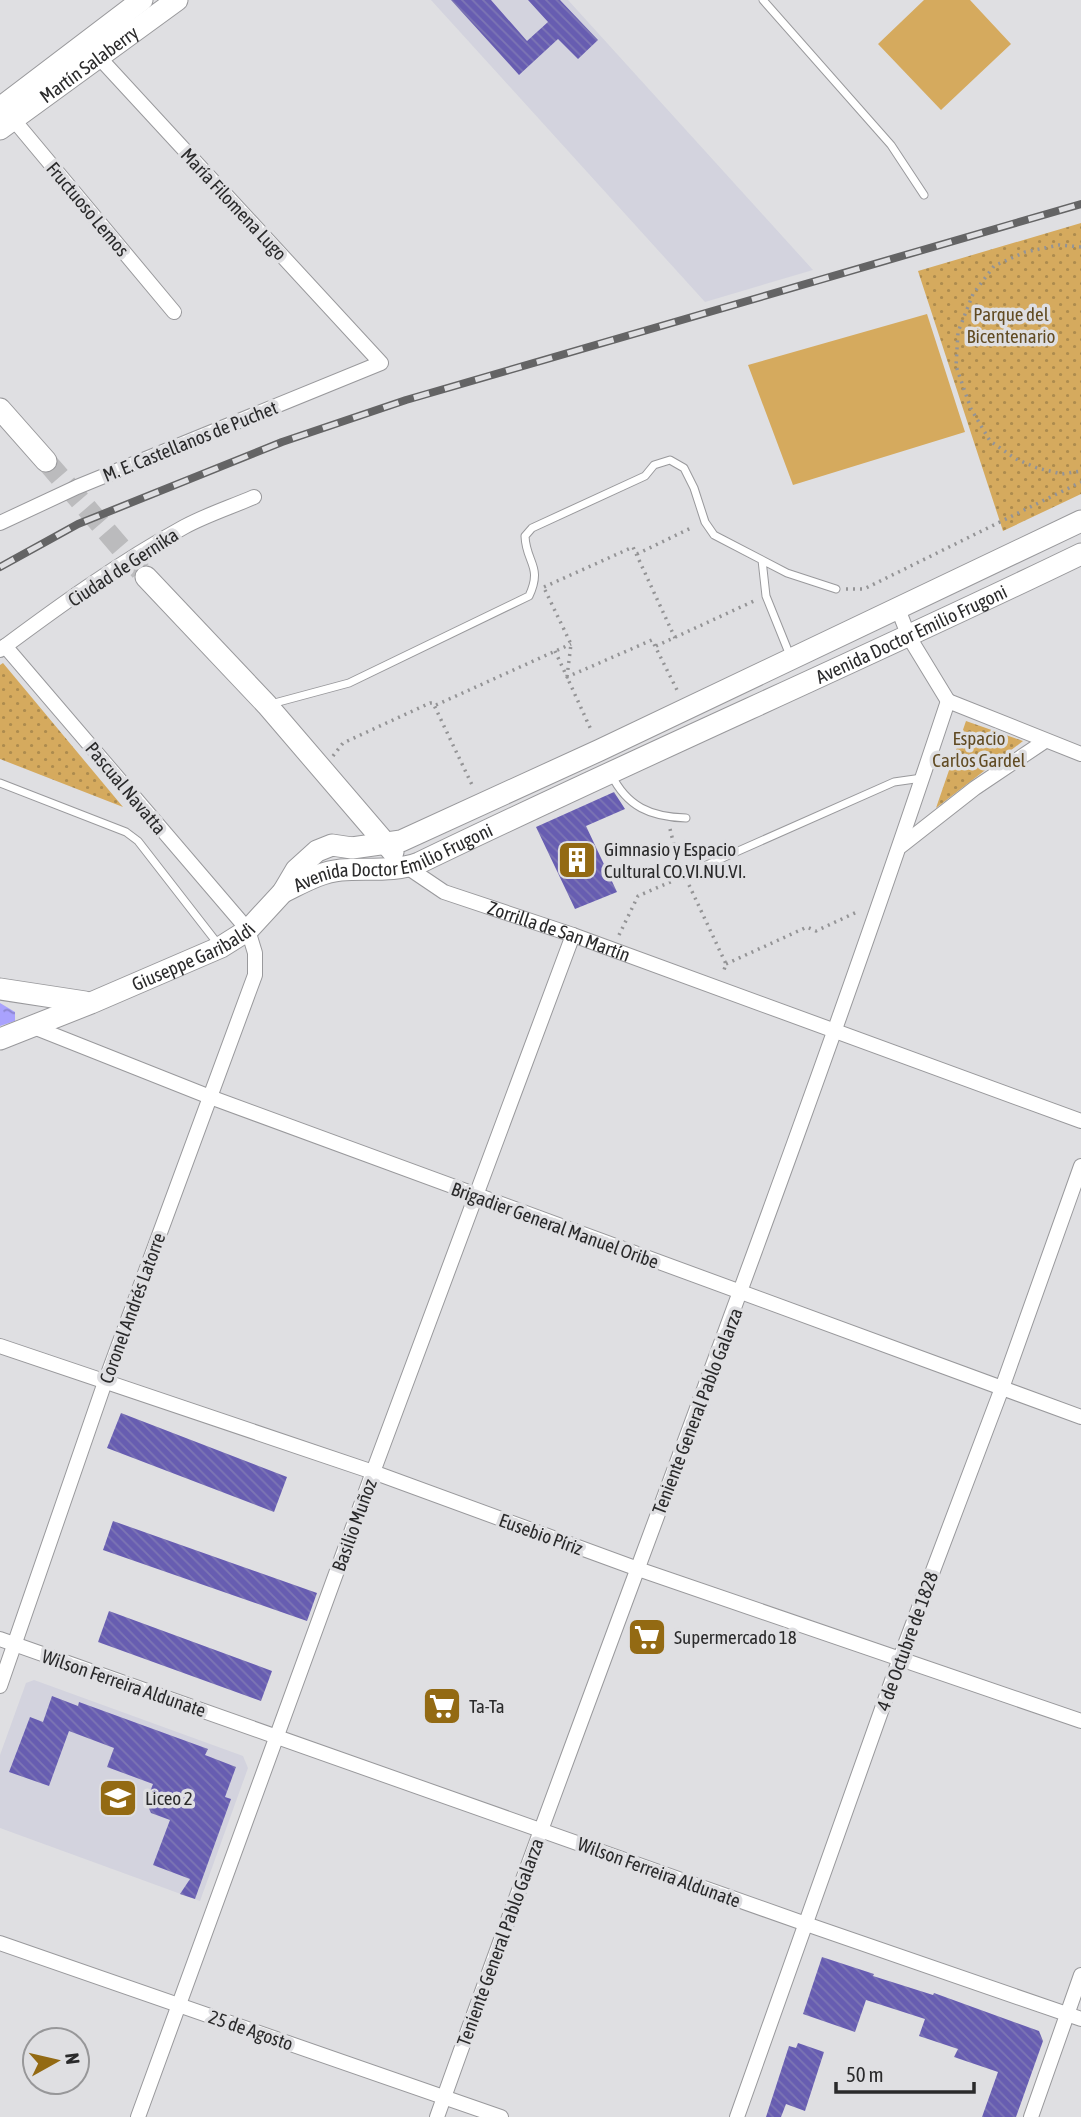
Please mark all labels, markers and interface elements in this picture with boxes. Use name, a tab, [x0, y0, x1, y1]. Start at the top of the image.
street label: Martín Salaberry	[36, 21, 142, 107]
street label: María Filomena Lugo	[177, 143, 292, 265]
street label: Fructuoso Lemos	[42, 157, 134, 261]
park label: Parque del Bicentenario	[966, 303, 1056, 347]
street label: M. E. Castellanos de Puchet	[100, 396, 280, 486]
street label: Ciudad de Gernika	[64, 523, 182, 611]
street label: Avenida Doctor Emilio Frugoni	[812, 580, 1010, 688]
park label: Espacio Carlos Gardel	[932, 727, 1026, 771]
street label: Pascual Navatta	[81, 737, 171, 839]
street label: Avenida Doctor Emilio Frugoni	[290, 818, 496, 896]
place label: Gimnasio y Espacio Cultural CO.VI.NU.VI.	[604, 838, 746, 882]
building icon: Gimnasio y Espacio Cultural CO.VI.NU.VI.	[556, 839, 598, 881]
street label: Zorrilla de San Martín	[485, 896, 633, 966]
street label: Giuseppe Garibaldi	[128, 919, 260, 995]
street label: Brigadier General Manuel Oribe	[448, 1177, 662, 1273]
street label: Coronel Andrés Latorre	[95, 1230, 169, 1386]
street label: Teniente General Pablo Galarza	[647, 1305, 747, 1517]
street label: Basilio Muñoz	[327, 1476, 381, 1574]
street label: Eusebio Píriz	[496, 1509, 586, 1559]
street label: 4 de Octubre de 1828	[872, 1568, 942, 1714]
supermarket icon: Supermercado 18	[626, 1616, 668, 1658]
place label: Supermercado 18	[674, 1626, 797, 1648]
street label: Wilson Ferreira Aldunate	[39, 1645, 209, 1721]
supermarket icon: Ta-Ta	[421, 1685, 463, 1727]
place label: Ta-Ta	[469, 1695, 505, 1717]
school or university icon: Liceo 2	[97, 1777, 139, 1819]
place label: Liceo 2	[145, 1787, 193, 1809]
street label: Wilson Ferreira Aldunate	[575, 1832, 743, 1912]
street label: Teniente General Pablo Galarza	[452, 1835, 548, 2049]
street label: 25 de Agosto	[206, 2005, 296, 2055]
north arrow	[21, 2026, 91, 2096]
scale bar	[836, 2050, 974, 2094]
text: N	[61, 2052, 85, 2066]
text: 50 m	[846, 2062, 884, 2086]

